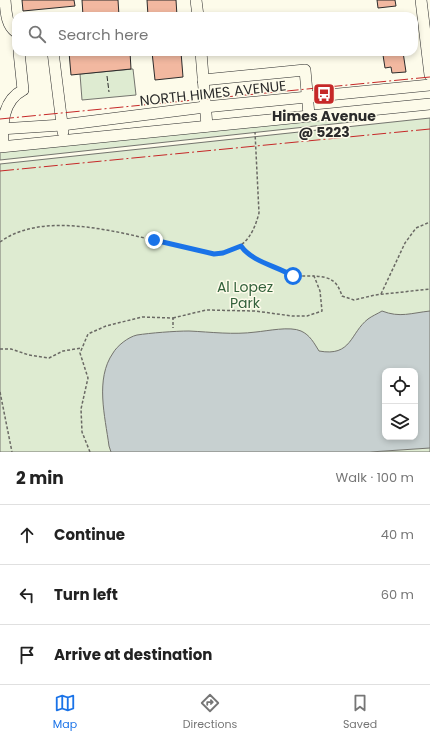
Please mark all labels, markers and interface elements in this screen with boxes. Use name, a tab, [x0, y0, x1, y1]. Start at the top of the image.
search box	[12, 12, 418, 56]
icon: search	[26, 23, 48, 45]
text: Search here	[58, 24, 148, 45]
street label: NORTH HIMES AVENUE	[139, 75, 287, 111]
bus stop icon: Himes Avenue @ 5223	[311, 81, 337, 107]
place label: Himes Avenue @ 5223	[272, 106, 376, 142]
route end	[145, 231, 163, 249]
route start	[284, 267, 302, 285]
park label: Al Lopez Park	[217, 277, 273, 313]
map controls	[382, 368, 418, 440]
button: locate	[382, 368, 418, 404]
button: layers	[382, 404, 418, 440]
text: 2 min	[16, 466, 64, 490]
text: Walk · 100 m	[336, 468, 414, 487]
icon: ahead	[16, 524, 38, 546]
text: Continue	[54, 524, 125, 545]
text: 40 m	[381, 525, 414, 544]
icon: left	[16, 584, 38, 606]
text: Turn left	[54, 584, 118, 605]
text: 60 m	[381, 585, 414, 604]
icon: arrive	[16, 644, 38, 666]
text: Arrive at destination	[54, 644, 212, 665]
tab: Map	[53, 692, 77, 733]
tab: Directions	[183, 692, 237, 733]
tab: Saved	[343, 692, 377, 733]

